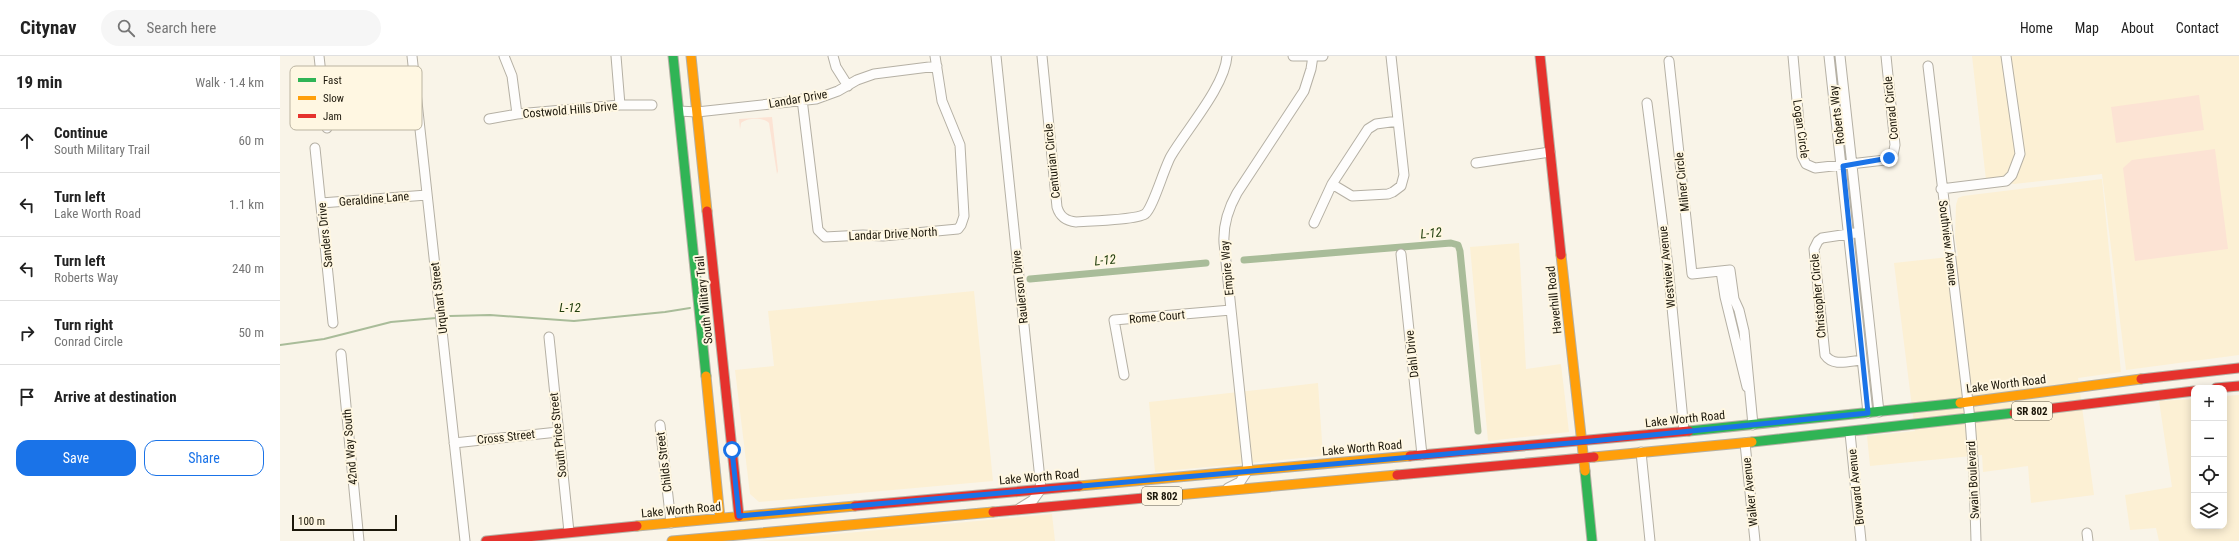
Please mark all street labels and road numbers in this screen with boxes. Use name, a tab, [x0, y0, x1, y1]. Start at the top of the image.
street label: Conrad Circle	[1881, 75, 1901, 140]
street label: Roberts Way	[1826, 85, 1848, 145]
street label: Landar Drive	[768, 87, 829, 111]
street label: Costwold Hills Drive	[522, 99, 618, 121]
street label: Logan Circle	[1790, 99, 1812, 160]
street label: Centurian Circle	[1041, 122, 1063, 199]
street label: Milner Circle	[1672, 151, 1692, 212]
street label: Geraldine Lane	[338, 189, 410, 209]
street label: Southview Avenue	[1936, 199, 1960, 287]
street label: Sanders Drive	[315, 201, 335, 268]
street label: Landar Drive North	[848, 225, 938, 243]
street label: Westview Avenue	[1656, 225, 1678, 309]
street label: Empire Way	[1218, 240, 1236, 296]
street label: Raulerson Drive	[1009, 249, 1031, 325]
street label: Christopher Circle	[1807, 253, 1829, 339]
street label: South Military Trail	[692, 255, 716, 345]
street label: Urquhart Street	[428, 261, 450, 335]
street label: Haverhill Road	[1543, 265, 1565, 335]
street label: Rome Court	[1129, 308, 1186, 326]
street label: Dahl Drive	[1402, 329, 1421, 379]
street label: Lake Worth Road	[1965, 372, 2047, 396]
street label: South Price Street	[547, 391, 569, 478]
road number: SR 802	[2012, 402, 2052, 420]
street label: 42nd Way South	[340, 408, 360, 486]
street label: Lake Worth Road	[1644, 408, 1726, 430]
street label: Cross Street	[476, 427, 536, 447]
street label: Childs Street	[653, 431, 675, 493]
street label: Lake Worth Road	[1321, 438, 1403, 458]
street label: Swain Boulevard	[1964, 441, 1982, 519]
street label: Broward Avenue	[1845, 448, 1867, 526]
street label: Walker Avenue	[1739, 456, 1761, 527]
street label: Lake Worth Road	[998, 467, 1080, 487]
road number: SR 802	[1142, 487, 1182, 505]
street label: Lake Worth Road	[640, 500, 722, 520]

